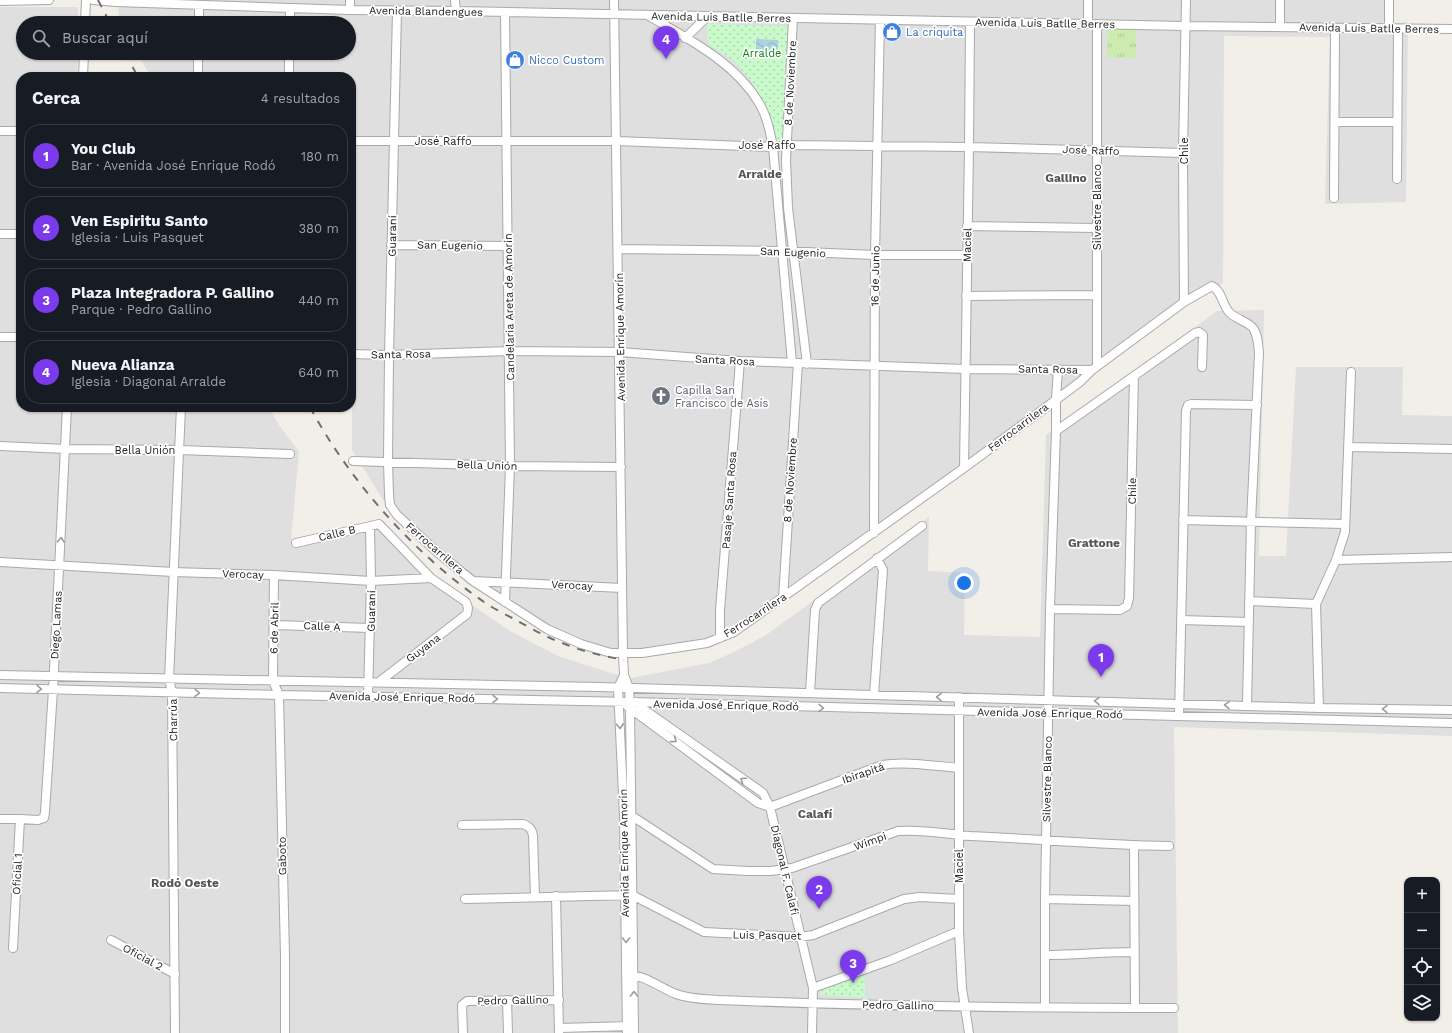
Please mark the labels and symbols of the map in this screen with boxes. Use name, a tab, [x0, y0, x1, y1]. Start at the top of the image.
street label: Avenida Blandengues	[369, 4, 483, 19]
street label: Avenida Luis Batlle Berres	[651, 10, 791, 25]
street label: Avenida Luis Batlle Berres	[975, 16, 1115, 31]
shop icon: La criquita	[881, 21, 903, 43]
street label: Avenida Luis Batlle Berres	[1299, 21, 1439, 36]
pin: 4	[653, 26, 679, 59]
place label: La criquita	[906, 26, 963, 39]
street label: 8 de Noviembre	[782, 40, 799, 126]
park label: Arralde	[743, 47, 781, 60]
shop icon: Nicco Custom	[504, 49, 526, 71]
place label: Nicco Custom	[529, 54, 605, 67]
street label: José Raffo	[414, 135, 472, 148]
street label: Chile	[1178, 138, 1191, 165]
street label: José Raffo	[738, 139, 796, 152]
street label: José Raffo	[1062, 143, 1120, 158]
street label: Silvestre Blanco	[1091, 164, 1104, 250]
district label: Arralde	[738, 167, 782, 181]
district label: Gallino	[1045, 171, 1087, 185]
street label: Guaraní	[386, 215, 399, 257]
street label: Maciel	[961, 227, 974, 262]
street label: Candelaria Areta de Amorín	[502, 233, 517, 381]
street label: San Eugenio	[417, 238, 483, 253]
street label: San Eugenio	[760, 245, 826, 260]
street label: 16 de Junio	[868, 246, 883, 306]
street label: Avenida Enrique Amorín	[613, 273, 628, 401]
street label: Santa Rosa	[371, 347, 431, 362]
street label: Santa Rosa	[695, 352, 755, 369]
street label: Santa Rosa	[1018, 362, 1078, 377]
place label: Capilla San Francisco de Asís	[675, 384, 769, 410]
church icon: Capilla San Francisco de Asís	[650, 385, 672, 407]
street label: Ferrocarrilera	[985, 400, 1051, 454]
street label: 8 de Noviembre	[781, 437, 800, 523]
street label: Bella Unión	[115, 444, 175, 457]
street label: Pasaje Santa Rosa	[720, 451, 739, 549]
street label: Bella Unión	[456, 458, 518, 473]
street label: Chile	[1126, 477, 1139, 505]
street label: Ferrocarrilera	[403, 520, 466, 577]
street label: Calle B	[317, 523, 357, 544]
district label: Grattone	[1068, 536, 1120, 550]
one-way arrow	[57, 537, 65, 543]
street label: Verocay	[222, 567, 264, 582]
your location	[954, 573, 974, 593]
street label: Verocay	[551, 578, 593, 593]
street label: Diego Lamas	[48, 590, 65, 660]
street label: Guaraní	[365, 590, 378, 632]
street label: Ferrocarrilera	[721, 590, 789, 641]
street label: 6 de Abril	[268, 601, 281, 654]
street label: Calle A	[303, 619, 341, 634]
street label: Guyana	[404, 631, 443, 665]
pin: 1	[1088, 644, 1114, 677]
one-way arrow	[36, 685, 42, 693]
one-way arrow	[194, 689, 200, 697]
street label: Avenida José Enrique Rodó	[329, 690, 475, 705]
one-way arrow	[936, 693, 942, 701]
one-way arrow	[492, 695, 498, 703]
one-way arrow	[1094, 697, 1100, 705]
street label: Avenida José Enrique Rodó	[653, 698, 799, 713]
street label: Charrúa	[167, 699, 180, 741]
one-way arrow	[1224, 700, 1230, 709]
one-way arrow	[818, 703, 824, 712]
one-way arrow	[1382, 705, 1388, 713]
street label: Avenida José Enrique Rodó	[977, 706, 1123, 721]
one-way arrow	[616, 723, 624, 729]
one-way arrow	[669, 735, 676, 742]
street label: Silvestre Blanco	[1040, 736, 1055, 822]
street label: Ibirapitá	[840, 760, 886, 787]
one-way arrow	[741, 778, 748, 785]
street label: Avenida Enrique Amorín	[617, 789, 632, 917]
district label: Calafí	[798, 807, 833, 821]
street label: Diagonal F. Calafi	[768, 824, 801, 916]
street label: Wimpi	[852, 830, 888, 853]
street label: Gaboto	[276, 836, 289, 876]
street label: Maciel	[953, 848, 966, 883]
street label: Oficial 1	[10, 853, 25, 895]
district label: Rodó Oeste	[151, 876, 219, 890]
pin: 2	[806, 876, 832, 909]
street label: Luis Pasquet	[732, 928, 802, 943]
one-way arrow	[621, 937, 630, 943]
street label: Oficial 2	[120, 941, 165, 973]
pin: 3	[840, 950, 866, 983]
one-way arrow	[630, 991, 638, 997]
street label: Pedro Gallino	[477, 993, 549, 1008]
street label: Pedro Gallino	[862, 998, 934, 1013]

